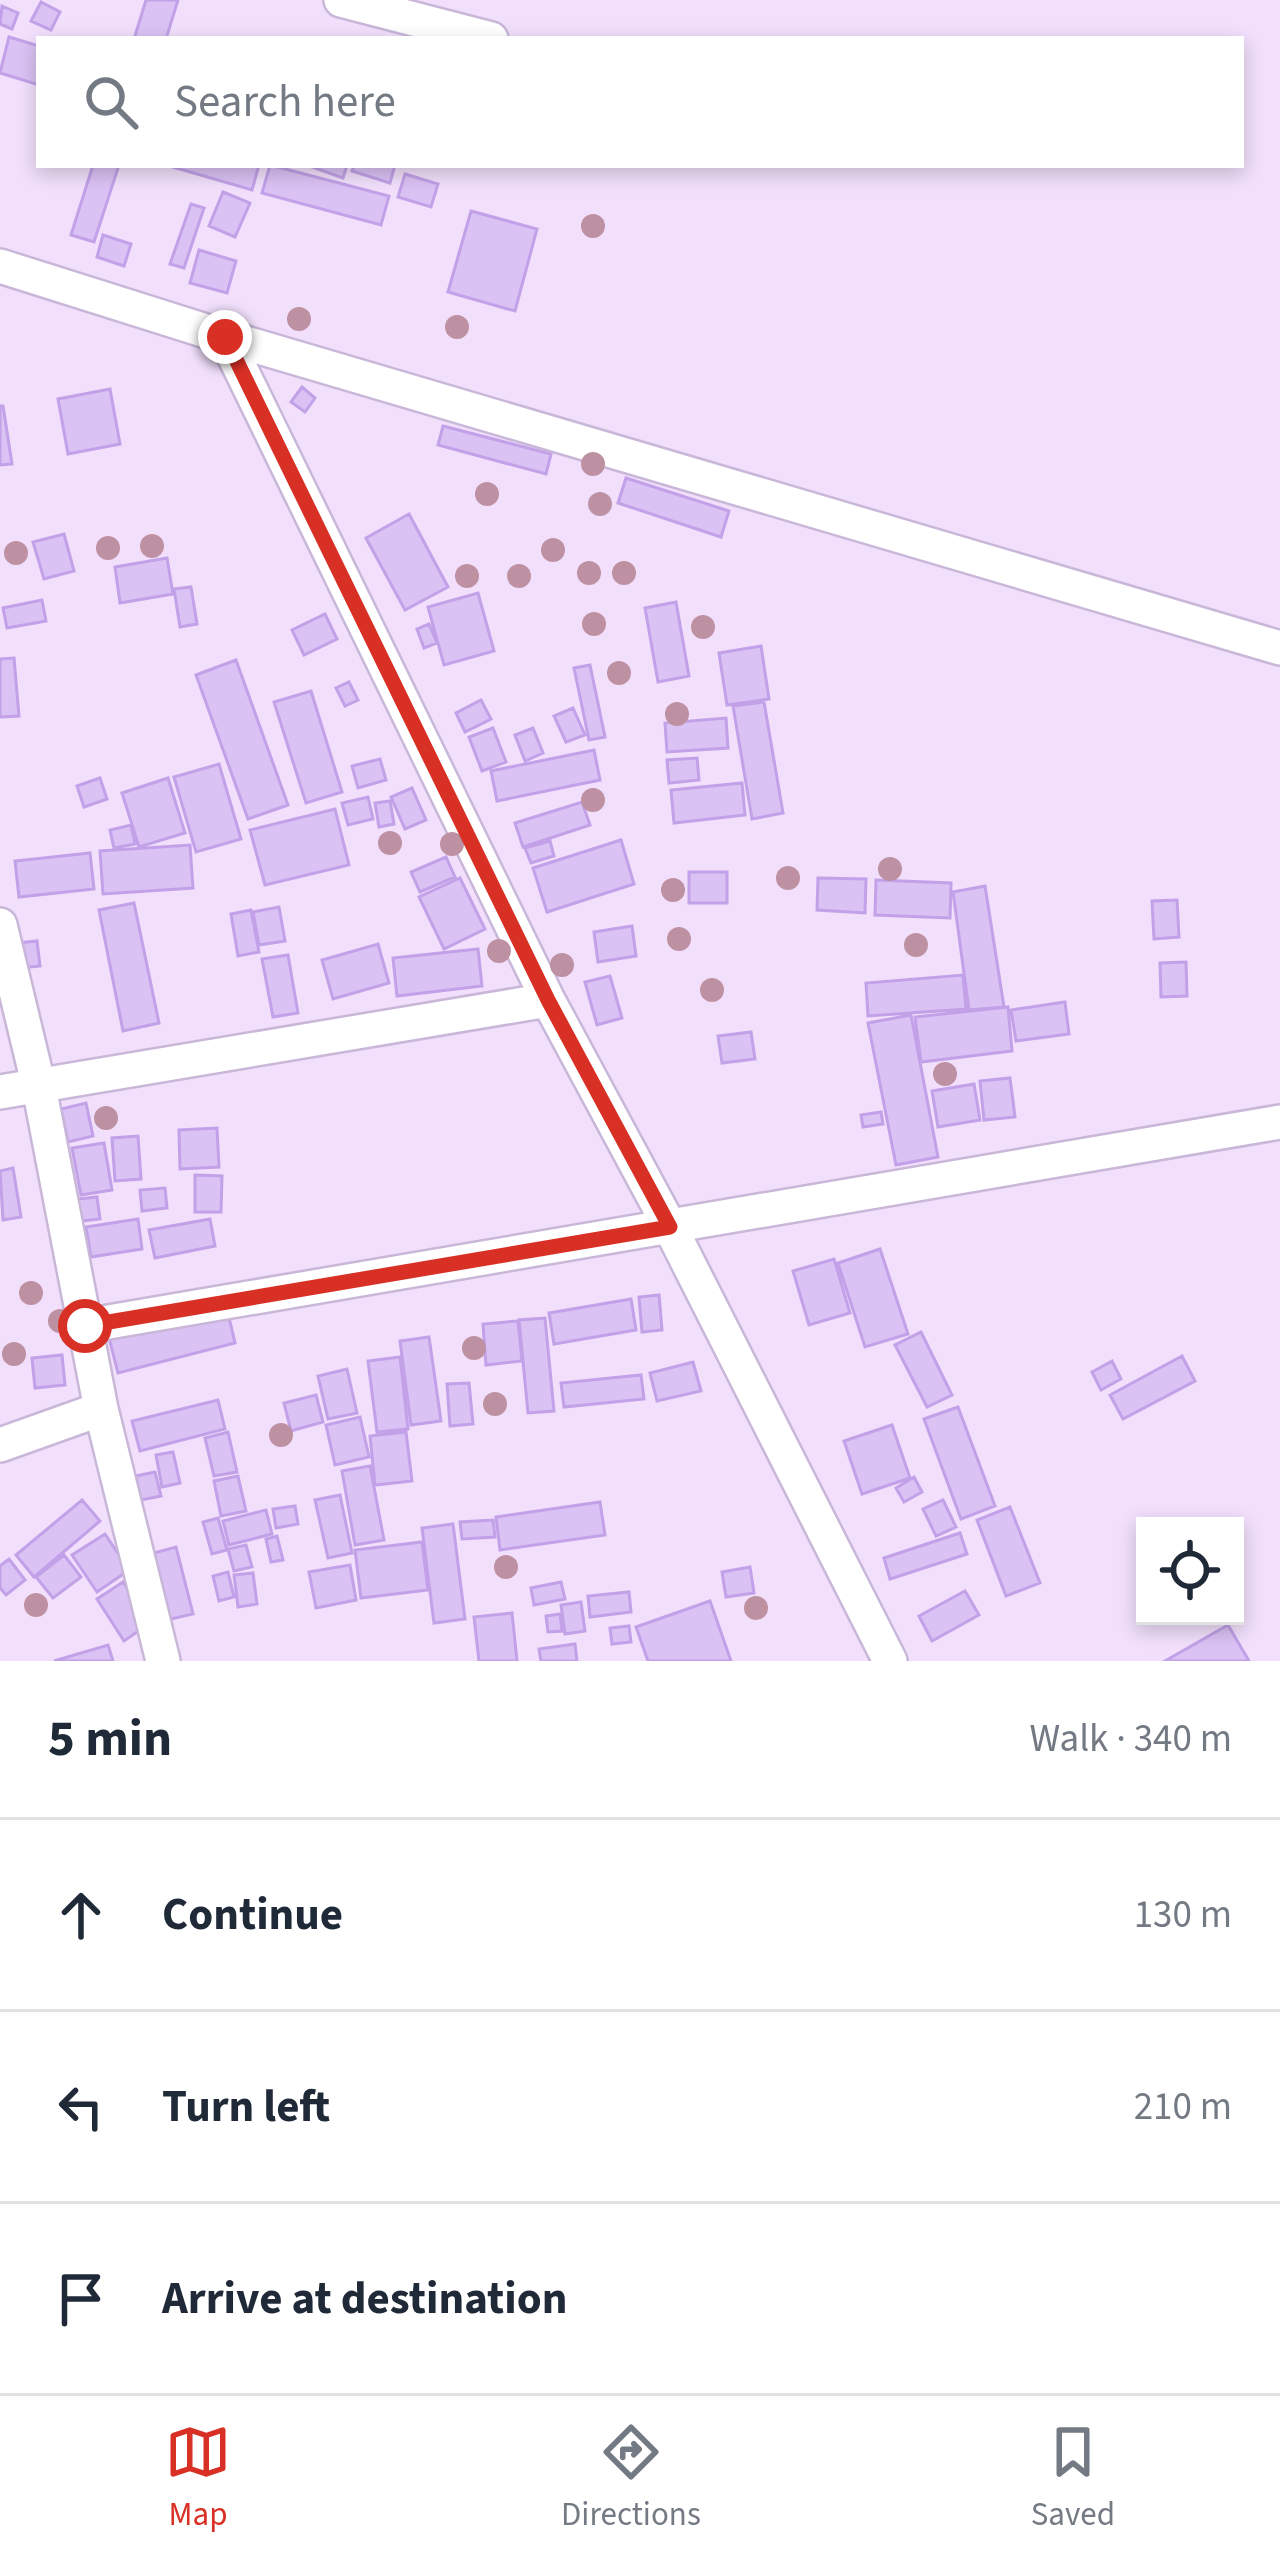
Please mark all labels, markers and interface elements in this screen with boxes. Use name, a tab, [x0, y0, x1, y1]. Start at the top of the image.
search box	[36, 36, 1244, 168]
icon: search	[78, 69, 144, 135]
text: Search here	[174, 70, 396, 134]
route end	[198, 310, 252, 364]
route start	[58, 1299, 112, 1353]
map controls	[1136, 1517, 1244, 1625]
button: locate	[1136, 1517, 1244, 1625]
text: 5 min	[48, 1703, 172, 1775]
text: Walk · 340 m	[1029, 1711, 1232, 1767]
icon: ahead	[48, 1882, 114, 1948]
text: Continue	[162, 1883, 343, 1947]
text: 130 m	[1134, 1887, 1232, 1943]
icon: left	[48, 2074, 114, 2140]
text: Turn left	[162, 2075, 330, 2139]
text: 210 m	[1134, 2079, 1232, 2135]
icon: arrive	[48, 2266, 114, 2332]
text: Arrive at destination	[162, 2267, 567, 2331]
tab: Map	[165, 2419, 231, 2538]
tab: Directions	[561, 2419, 701, 2538]
tab: Saved	[1031, 2419, 1115, 2538]

